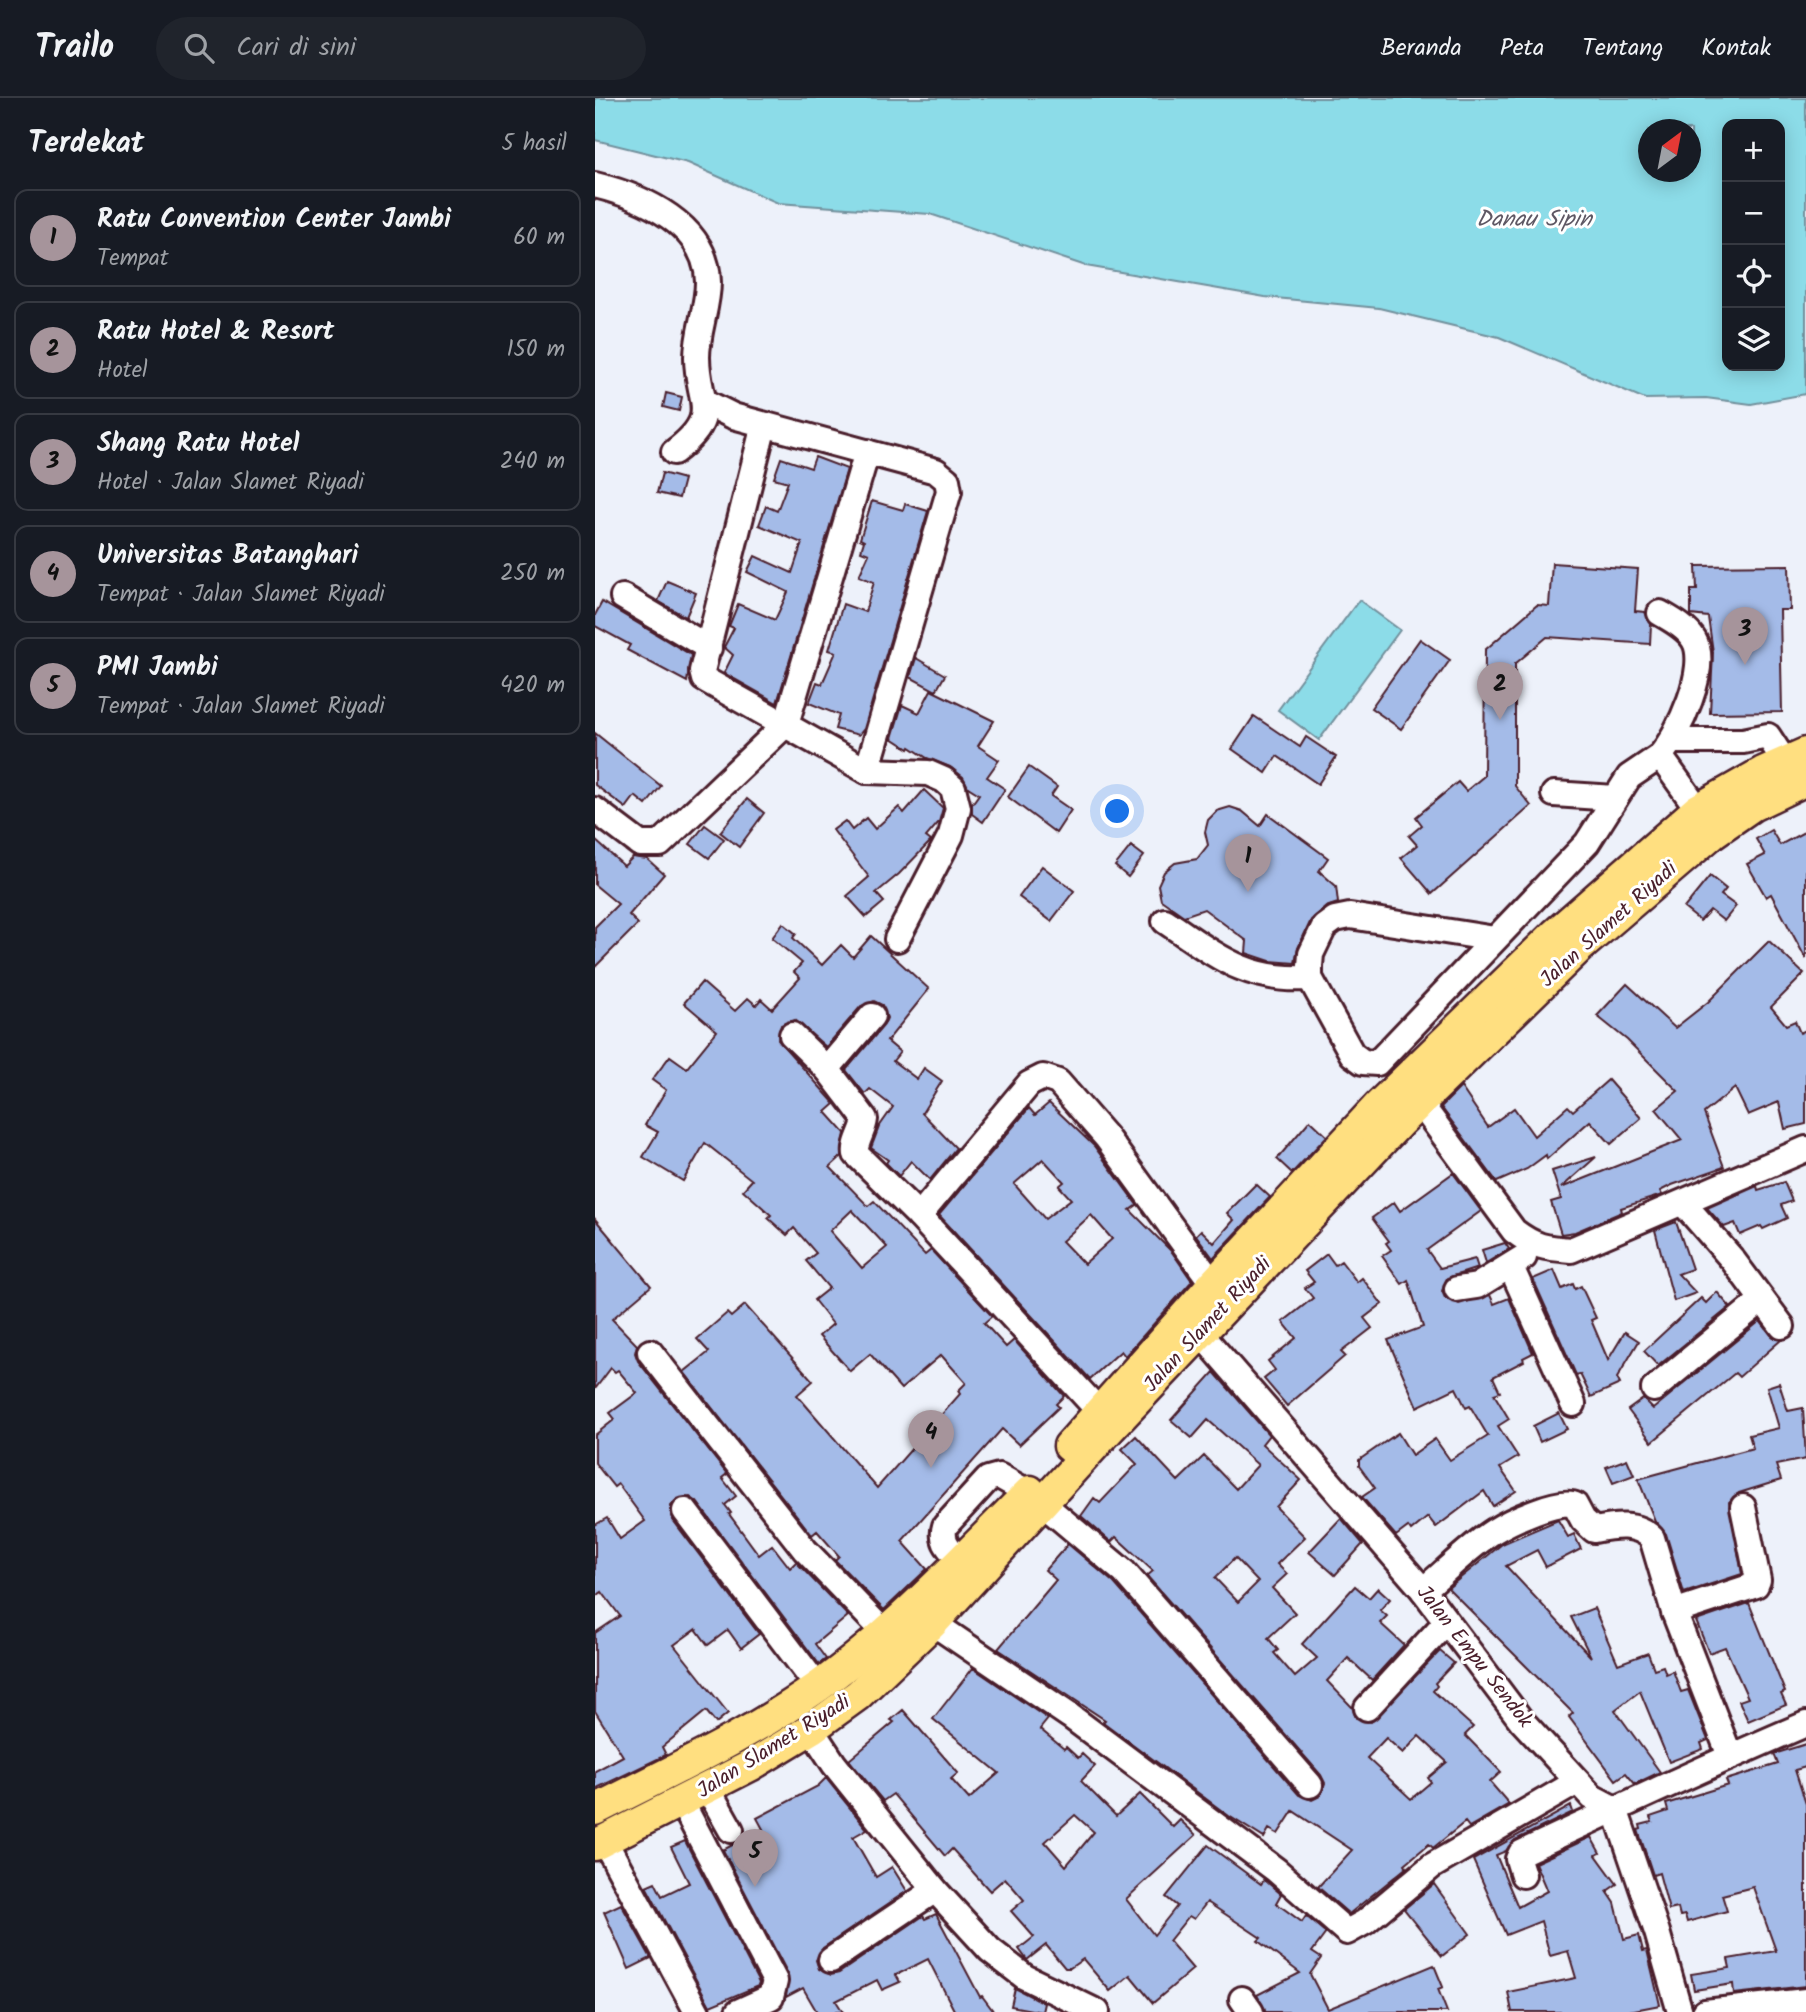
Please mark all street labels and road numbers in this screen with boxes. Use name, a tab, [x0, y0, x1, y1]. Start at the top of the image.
street label: Jalan Slamet Riyadi	[1533, 853, 1686, 996]
street label: Jalan Slamet Riyadi	[1136, 1249, 1281, 1400]
street label: Jalan Empu Sendok	[1408, 1578, 1540, 1736]
street label: Jalan Slamet Riyadi	[691, 1686, 858, 1808]

